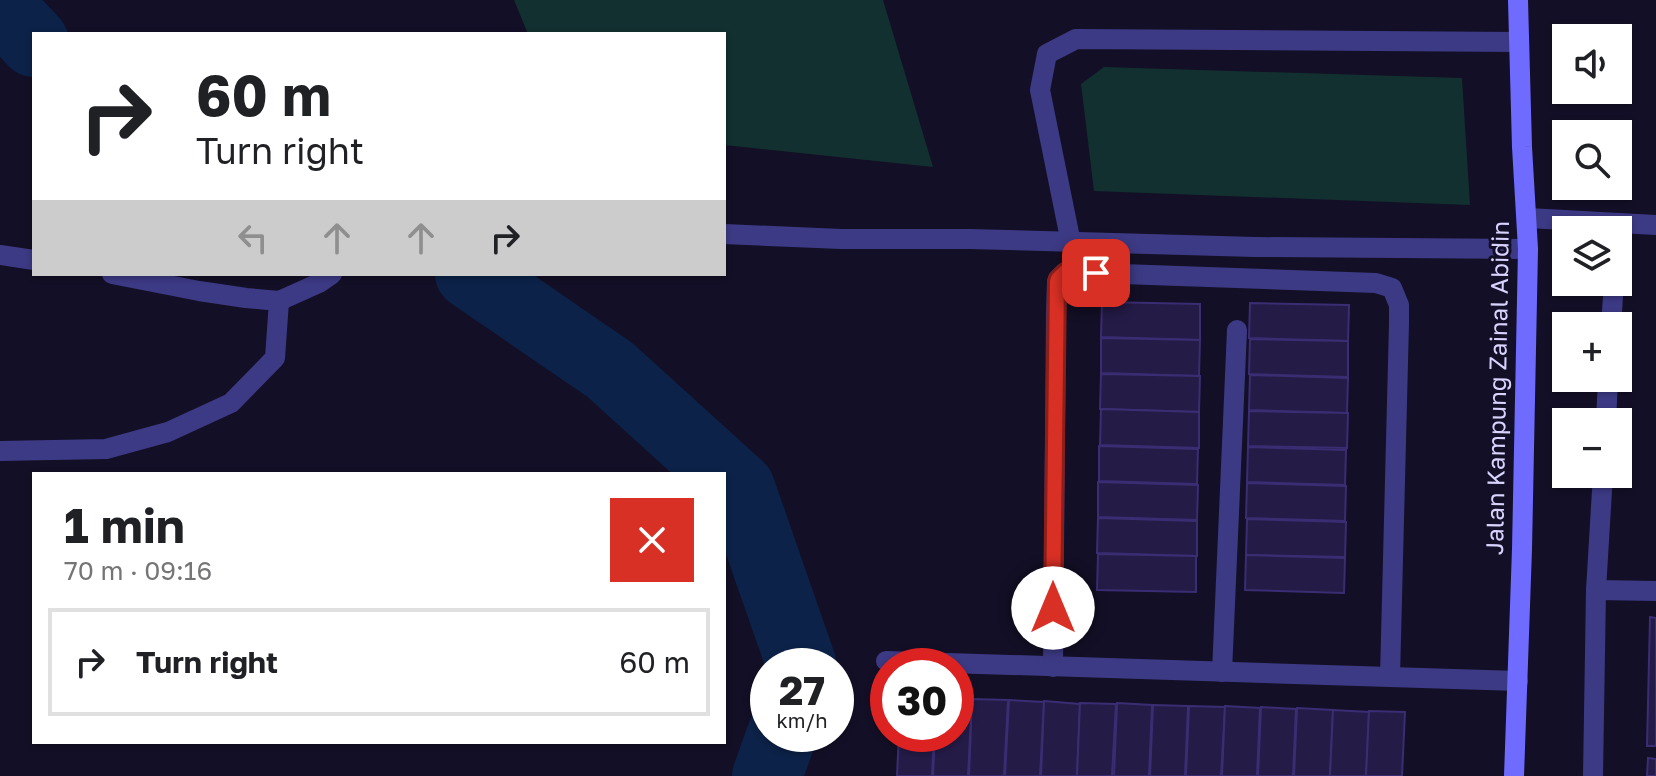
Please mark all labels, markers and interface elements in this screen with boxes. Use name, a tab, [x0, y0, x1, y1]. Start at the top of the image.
map controls	[1552, 24, 1632, 488]
button: sound	[1552, 24, 1632, 104]
text: 60 m	[196, 61, 331, 128]
icon: right	[64, 64, 168, 168]
button: search	[1552, 120, 1632, 200]
text: Turn right	[196, 129, 364, 172]
icon: left	[231, 216, 275, 260]
icon: ahead	[315, 216, 359, 260]
icon: ahead	[399, 216, 443, 260]
icon: right	[483, 216, 527, 260]
button: layers	[1552, 216, 1632, 296]
street label: Jalan Kampung Zainal Abidin	[1479, 221, 1514, 555]
pin	[1062, 239, 1130, 307]
icon: arrive	[1074, 251, 1118, 295]
button: +	[1552, 312, 1632, 392]
button: −	[1552, 408, 1632, 488]
text: 1 min	[64, 496, 185, 554]
button: close	[610, 498, 694, 582]
text: 70 m · 09:16	[64, 555, 212, 586]
position arrow	[1011, 566, 1095, 650]
icon: right	[68, 640, 112, 684]
text: Turn right	[136, 644, 278, 680]
text: 60 m	[619, 644, 690, 680]
speed limit sign: 30	[870, 648, 974, 752]
text: 27	[779, 666, 825, 714]
text: km/h	[777, 708, 827, 732]

